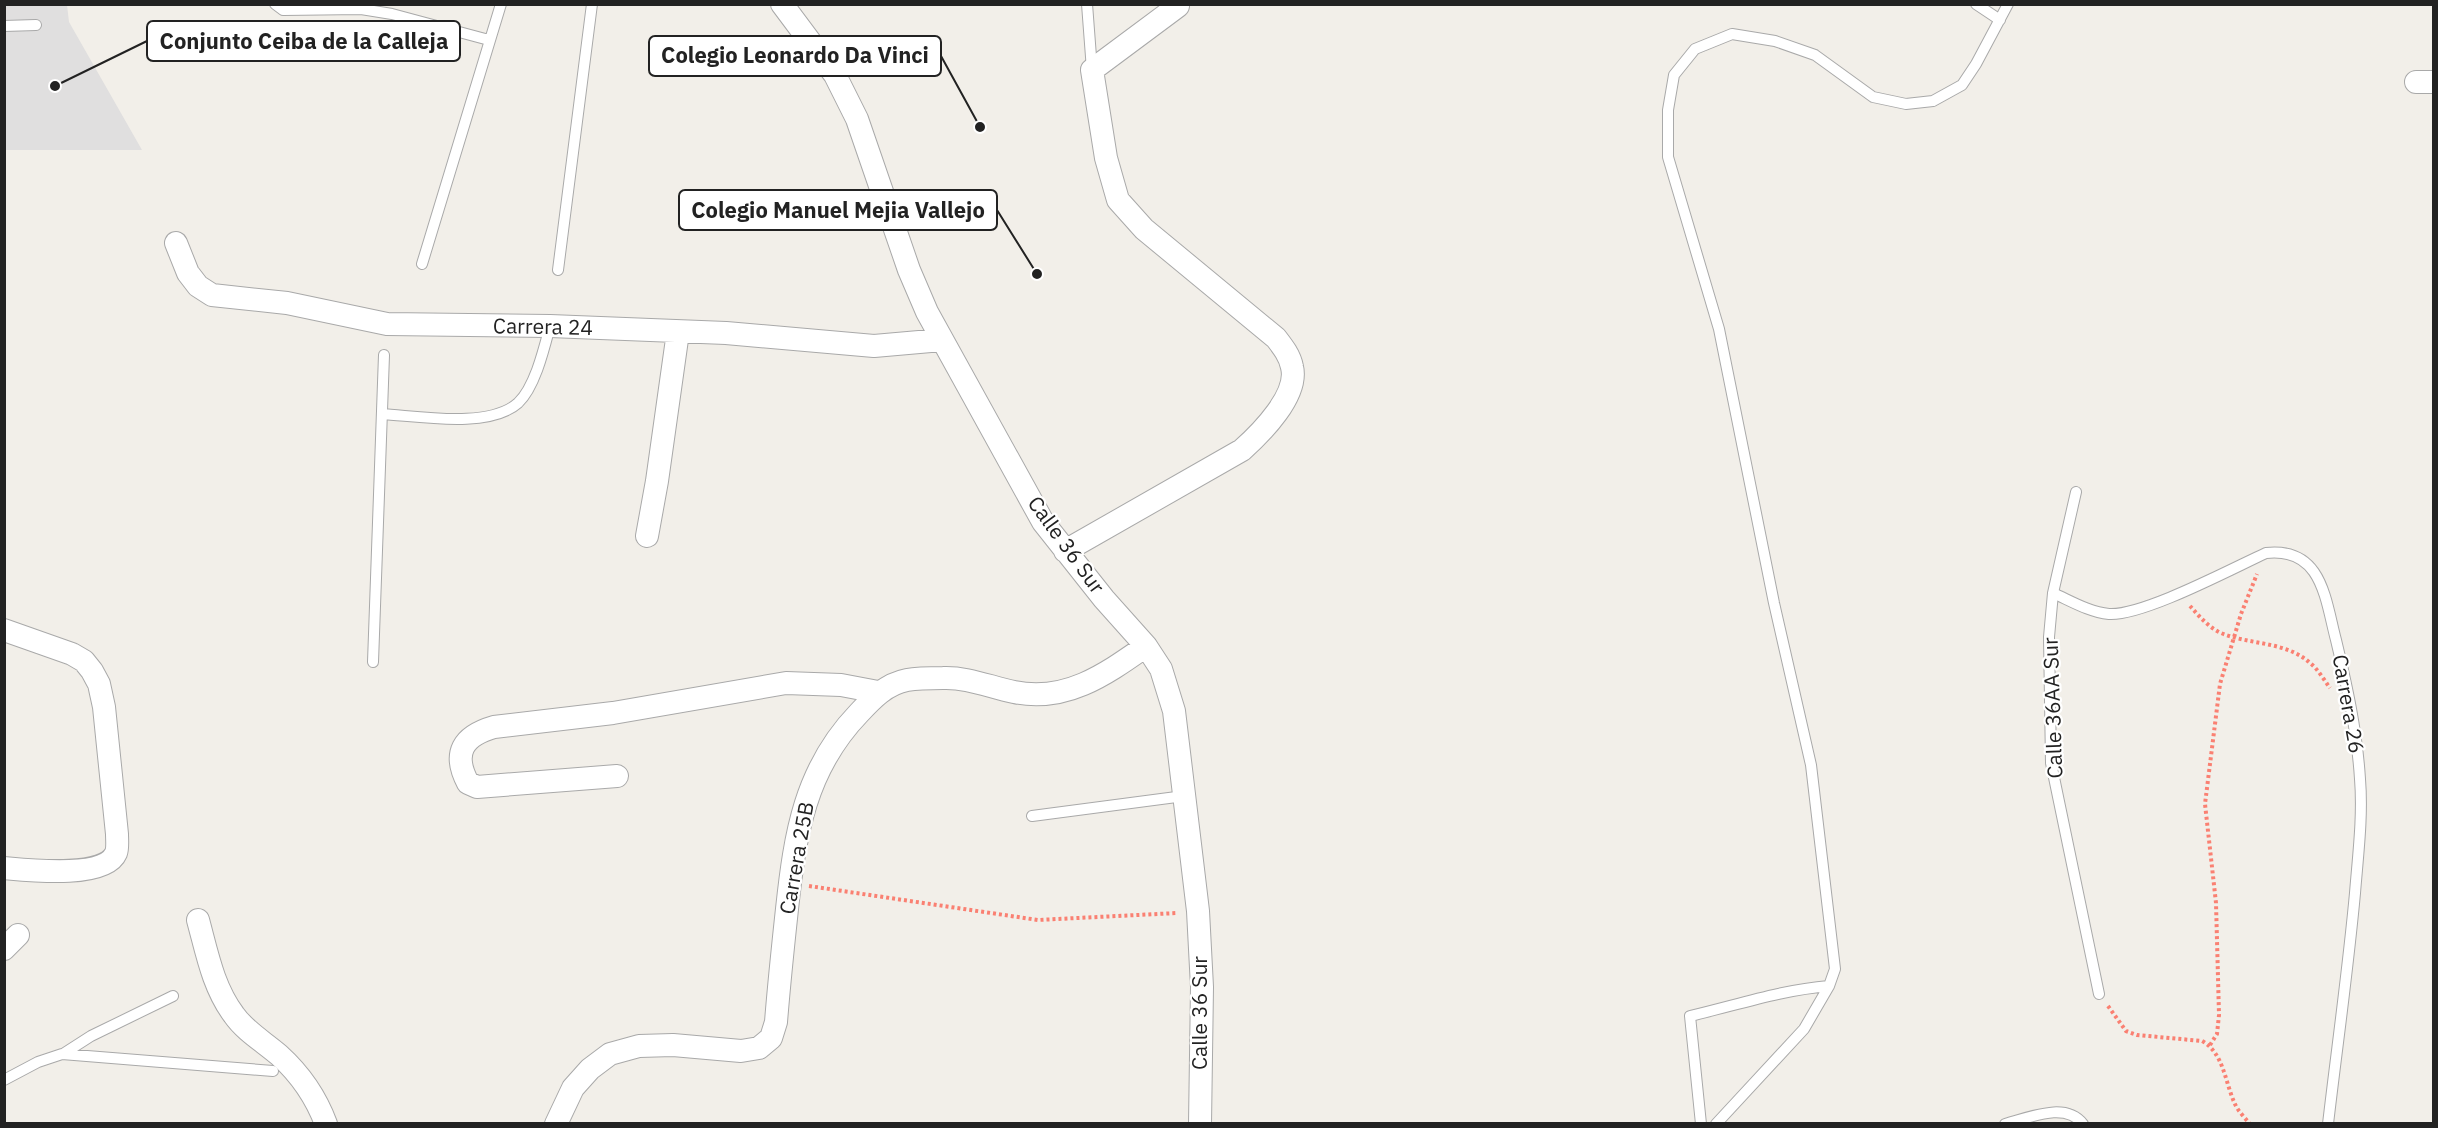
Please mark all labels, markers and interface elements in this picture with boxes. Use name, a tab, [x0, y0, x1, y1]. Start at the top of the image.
callout: Conjunto Ceiba de la Calleja	[147, 21, 460, 61]
text: Conjunto Ceiba de la Calleja	[160, 26, 448, 55]
callout: Colegio Leonardo Da Vinci	[649, 36, 941, 76]
text: Colegio Leonardo Da Vinci	[661, 40, 929, 69]
callout: Colegio Manuel Mejia Vallejo	[679, 190, 997, 230]
text: Colegio Manuel Mejia Vallejo	[691, 195, 985, 224]
street label: Carrera 24	[493, 311, 593, 341]
street label: Calle 36 Sur	[1022, 490, 1112, 599]
street label: Calle 36AA Sur	[2036, 637, 2068, 779]
street label: Carrera 26	[2327, 652, 2371, 756]
street label: Carrera 25B	[772, 799, 820, 916]
street label: Calle 36 Sur	[1185, 956, 1213, 1070]

